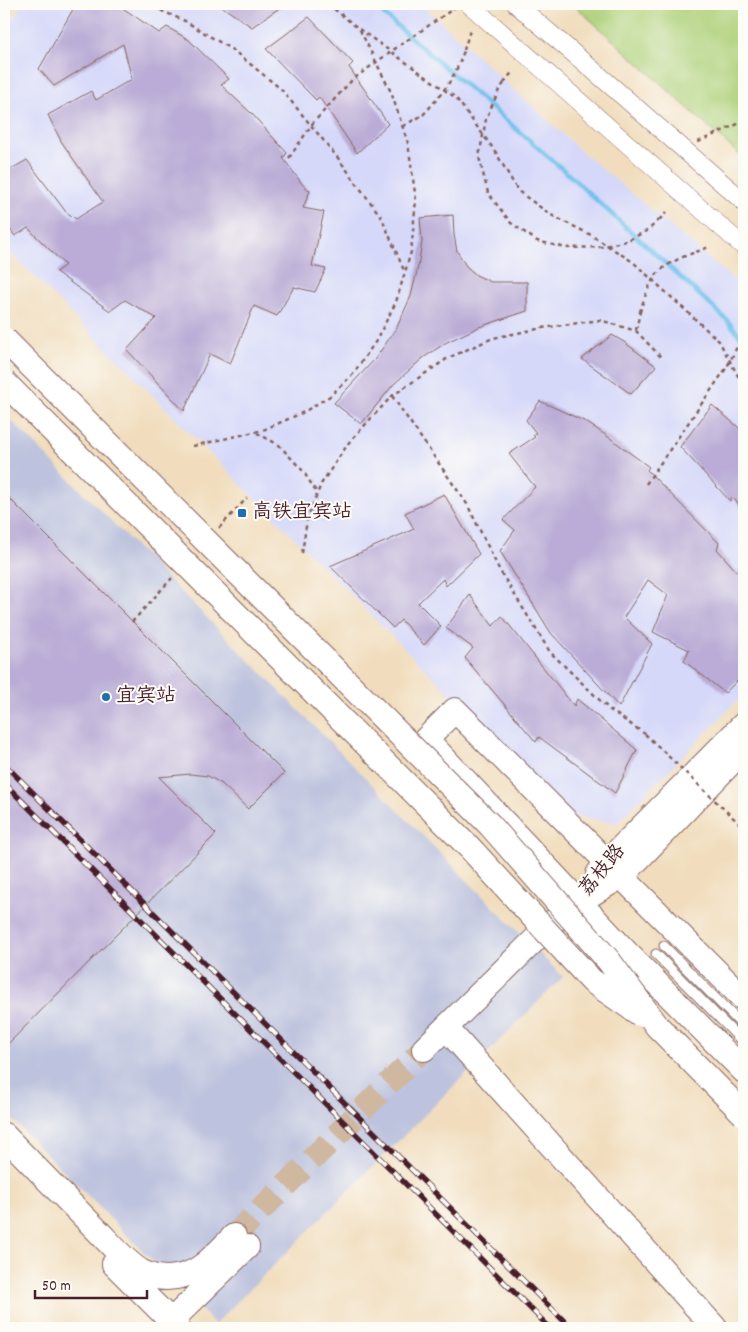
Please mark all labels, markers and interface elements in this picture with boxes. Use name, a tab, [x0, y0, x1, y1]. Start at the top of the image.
place label: 高铁宜宾站	[252, 499, 352, 527]
marker: 高铁宜宾站	[236, 507, 248, 519]
place label: 宜宾站	[116, 683, 176, 711]
marker: 宜宾站	[100, 691, 112, 703]
street label: 荔枝路	[573, 838, 633, 903]
scale bar	[35, 1267, 148, 1299]
text: 50 m	[42, 1276, 71, 1298]

